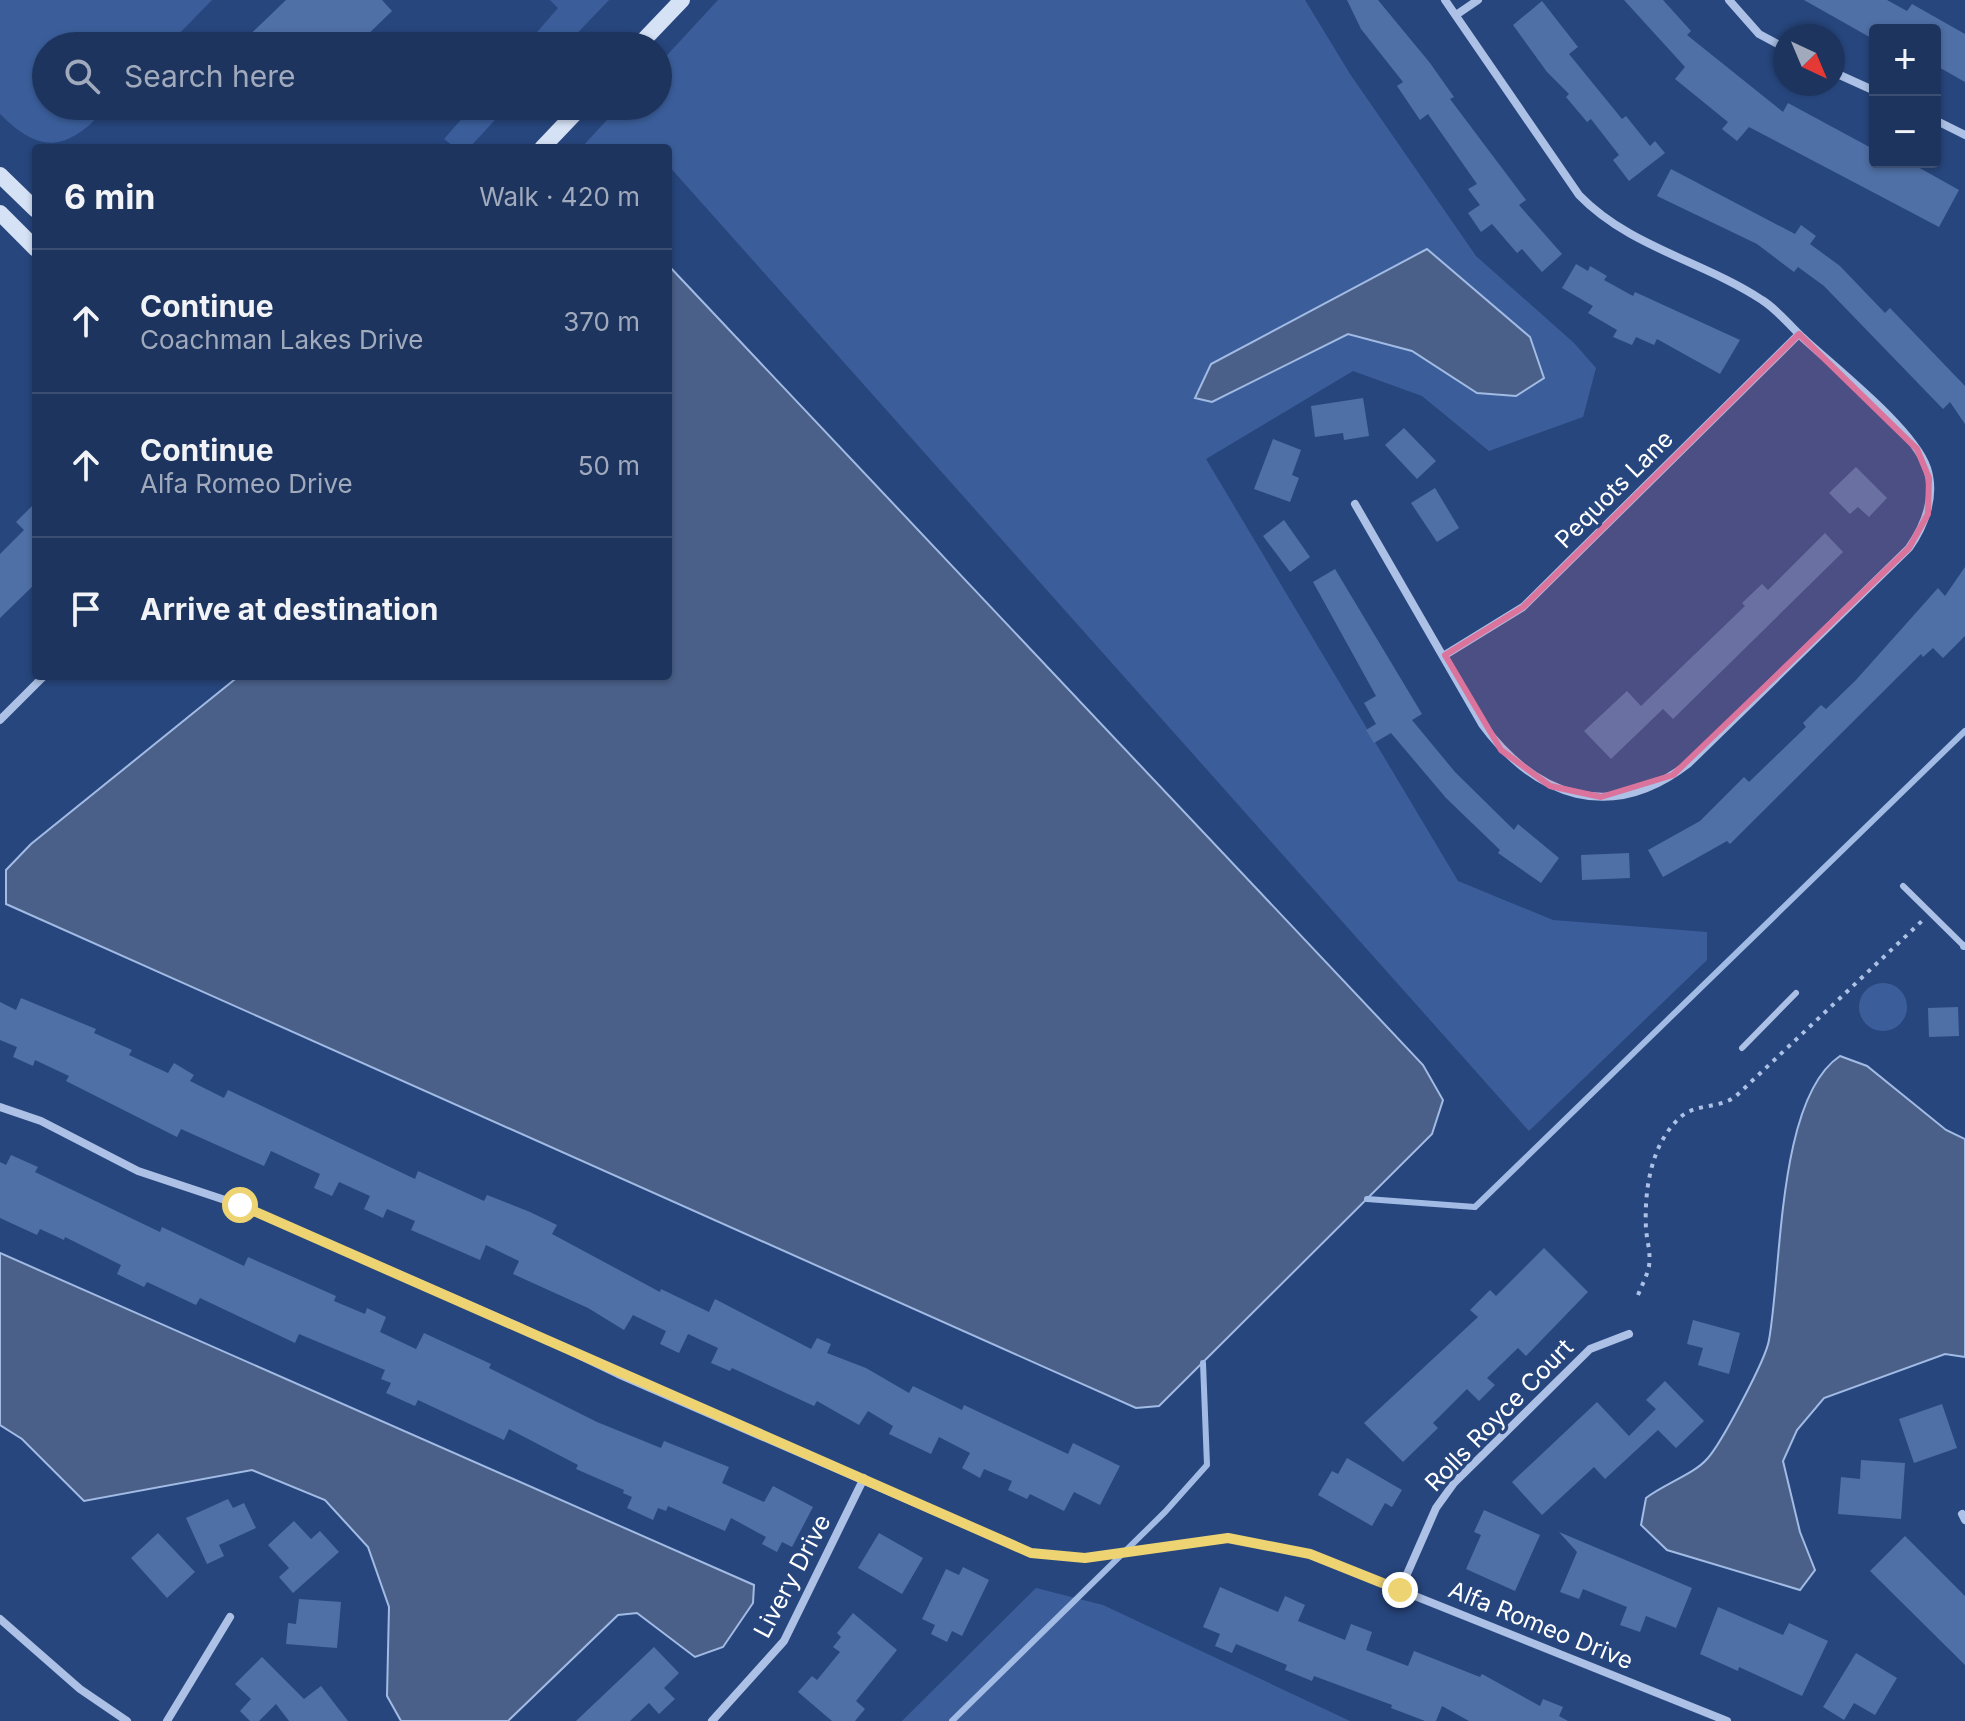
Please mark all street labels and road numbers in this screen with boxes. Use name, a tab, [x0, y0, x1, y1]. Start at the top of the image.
street label: Pequots Lane	[1549, 424, 1679, 554]
street label: Rolls Royce Court	[1419, 1333, 1579, 1497]
street label: Livery Drive	[747, 1509, 837, 1643]
street label: Alfa Romeo Drive	[1445, 1575, 1637, 1675]

